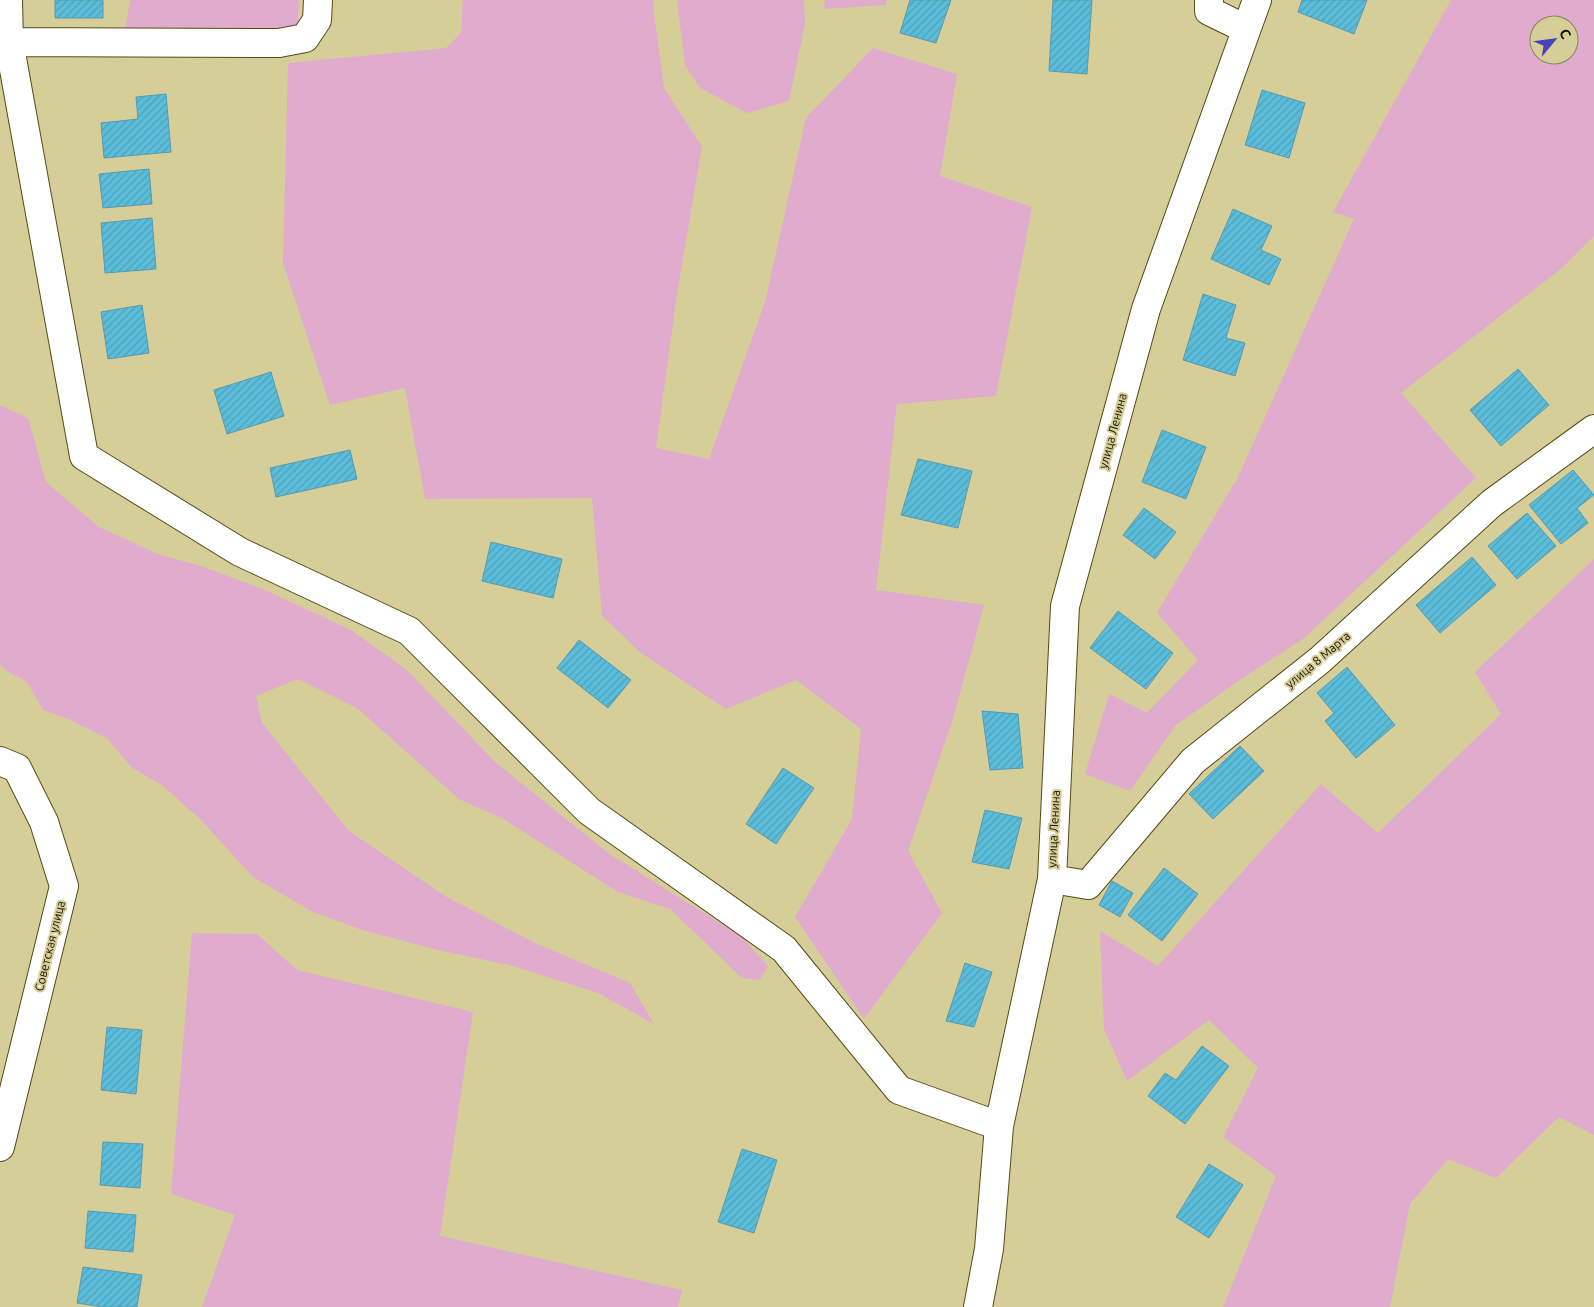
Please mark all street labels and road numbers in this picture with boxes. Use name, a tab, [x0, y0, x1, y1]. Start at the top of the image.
street label: улица Ленина	[1096, 392, 1129, 470]
street label: улица 8 Марта	[1283, 629, 1353, 690]
street label: улица Ленина	[1045, 790, 1062, 868]
street label: Советская улица	[32, 899, 67, 993]

